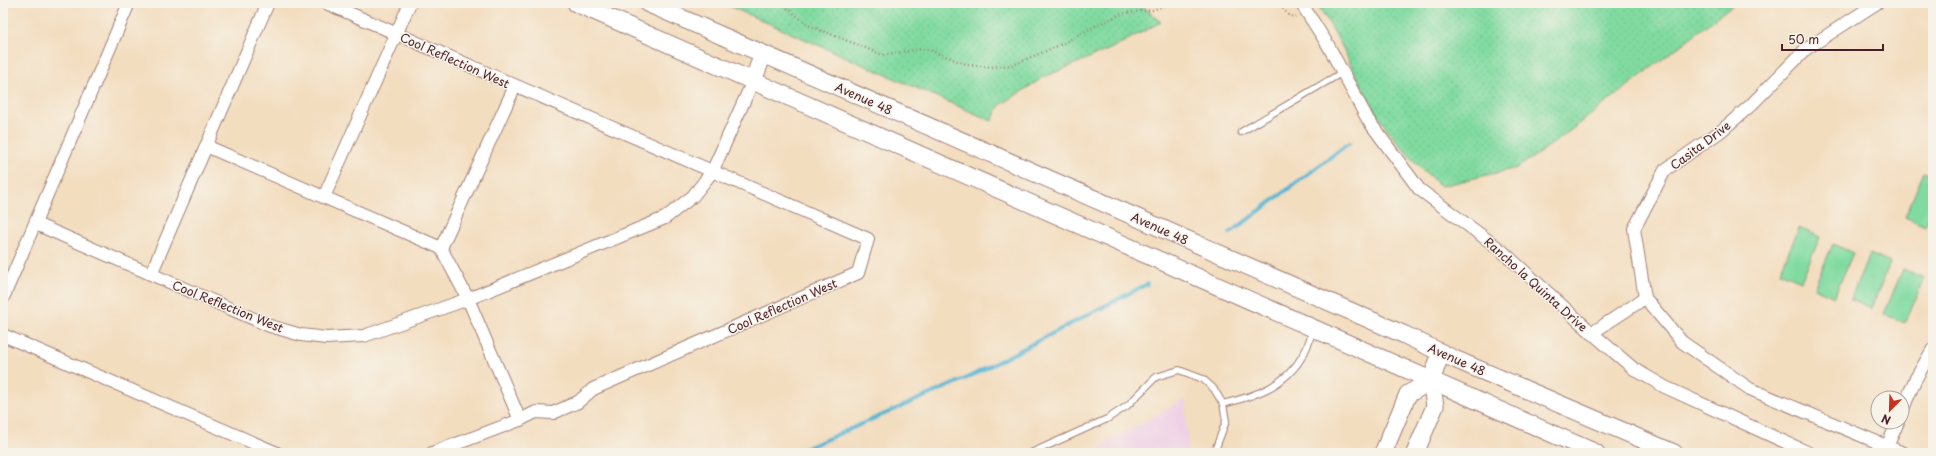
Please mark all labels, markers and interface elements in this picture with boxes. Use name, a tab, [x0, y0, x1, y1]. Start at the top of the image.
scale bar	[1782, 26, 1883, 52]
street label: Cool Reflection West	[397, 28, 513, 92]
text: 50 m	[1788, 30, 1819, 48]
street label: Avenue 48	[832, 77, 896, 119]
street label: Casita Drive	[1666, 116, 1734, 174]
street label: Avenue 48	[1128, 207, 1192, 249]
street label: Rancho la Quinta Drive	[1480, 233, 1592, 335]
street label: Cool Reflection West	[724, 274, 840, 338]
street label: Cool Reflection West	[170, 276, 286, 337]
street label: Avenue 48	[1425, 338, 1489, 380]
north arrow	[1870, 390, 1910, 430]
text: N	[1878, 410, 1893, 429]

